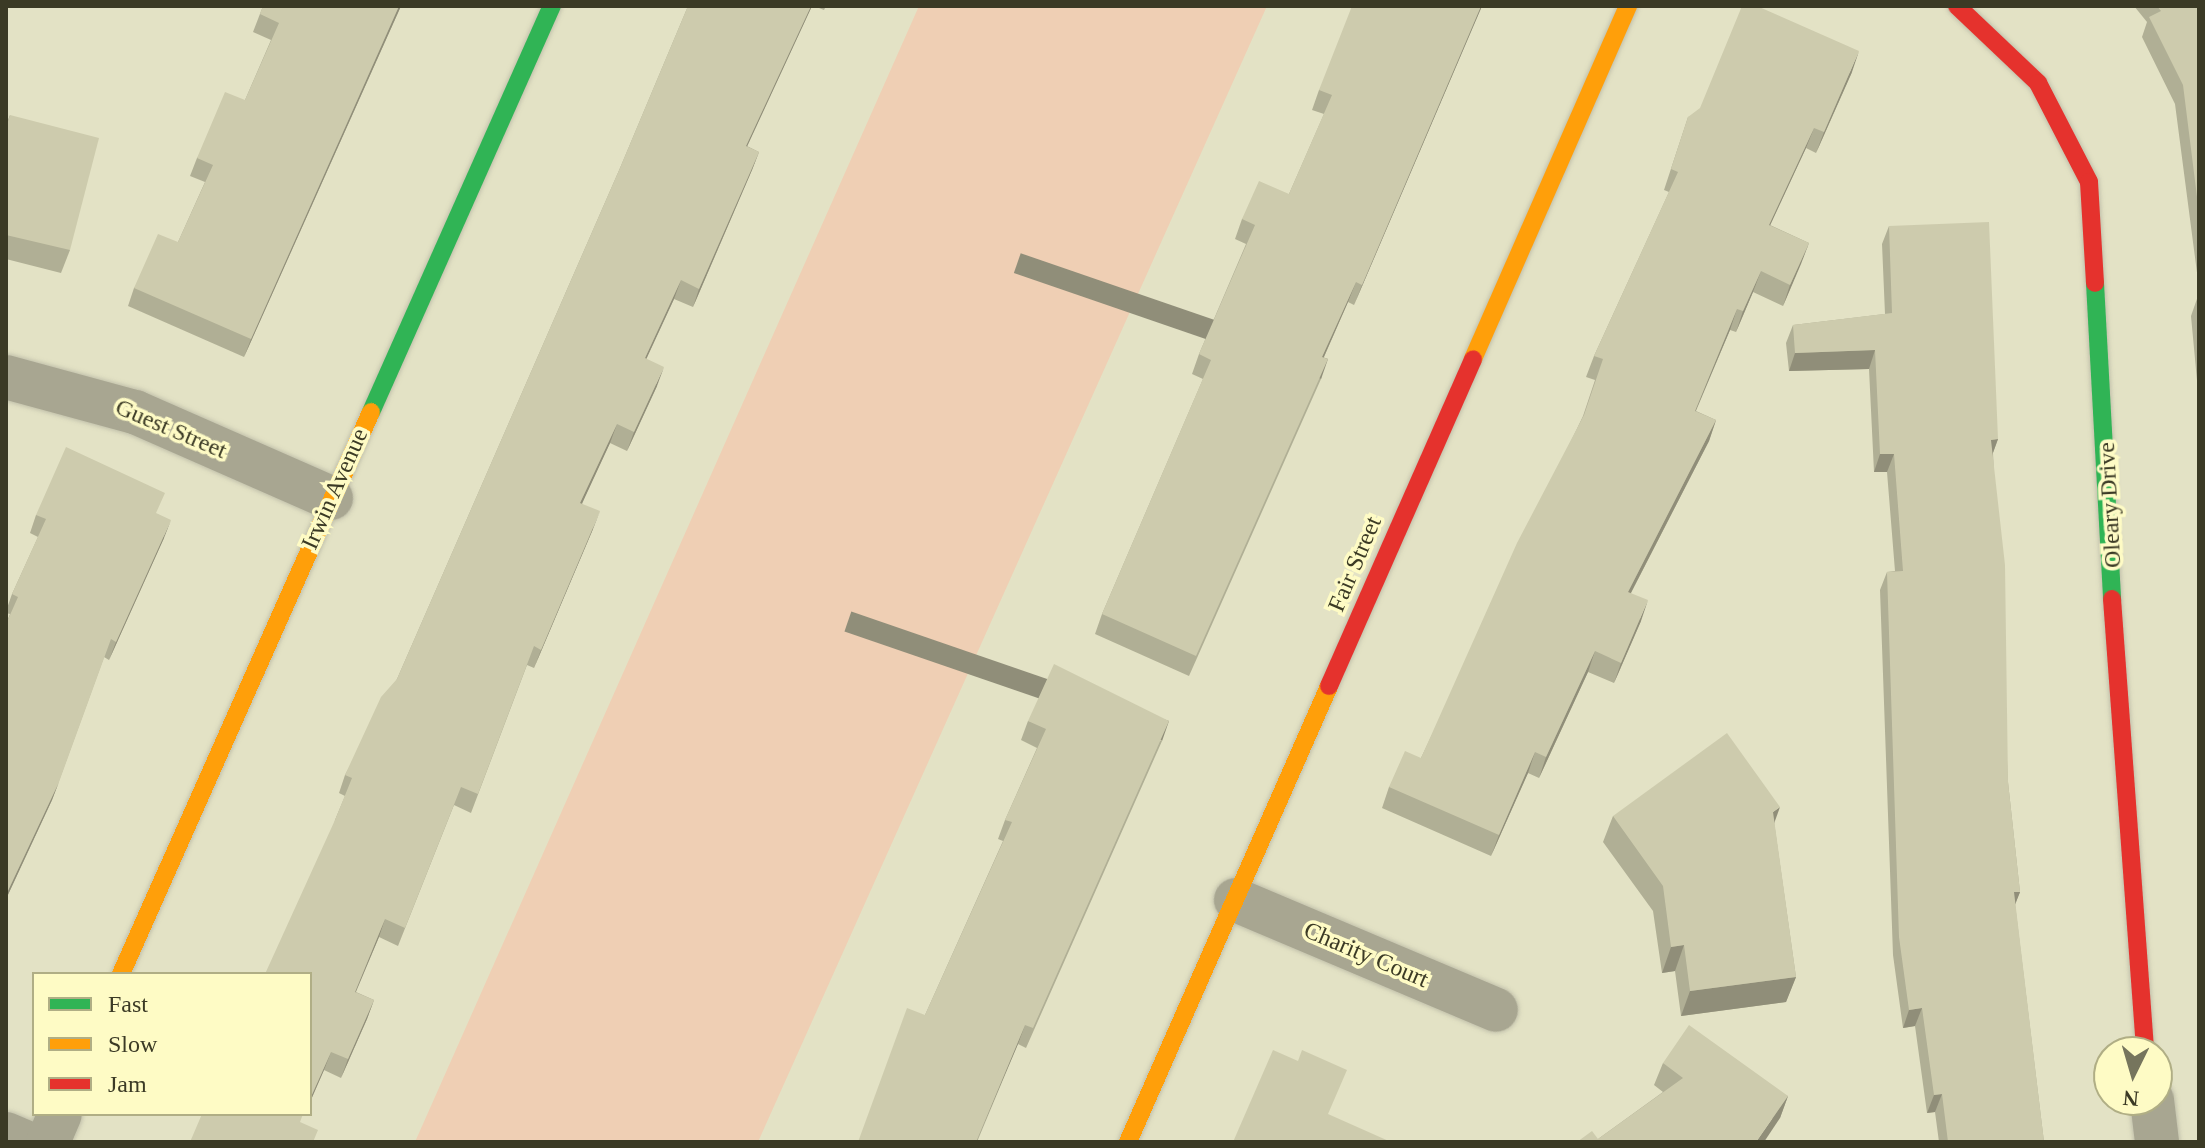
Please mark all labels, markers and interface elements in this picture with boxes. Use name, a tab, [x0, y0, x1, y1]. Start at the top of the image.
street label: Guest Street	[111, 393, 231, 465]
street label: Irwin Avenue	[295, 423, 375, 555]
street label: Oleary Drive	[2092, 441, 2128, 569]
street label: Fair Street	[1322, 512, 1388, 616]
street label: Charity Court	[1299, 916, 1433, 994]
legend	[32, 972, 312, 1116]
text: Fast	[108, 991, 148, 1017]
text: Slow	[108, 1031, 157, 1057]
north arrow	[2093, 1036, 2173, 1116]
text: Jam	[108, 1071, 147, 1097]
text: N	[2122, 1085, 2140, 1112]

